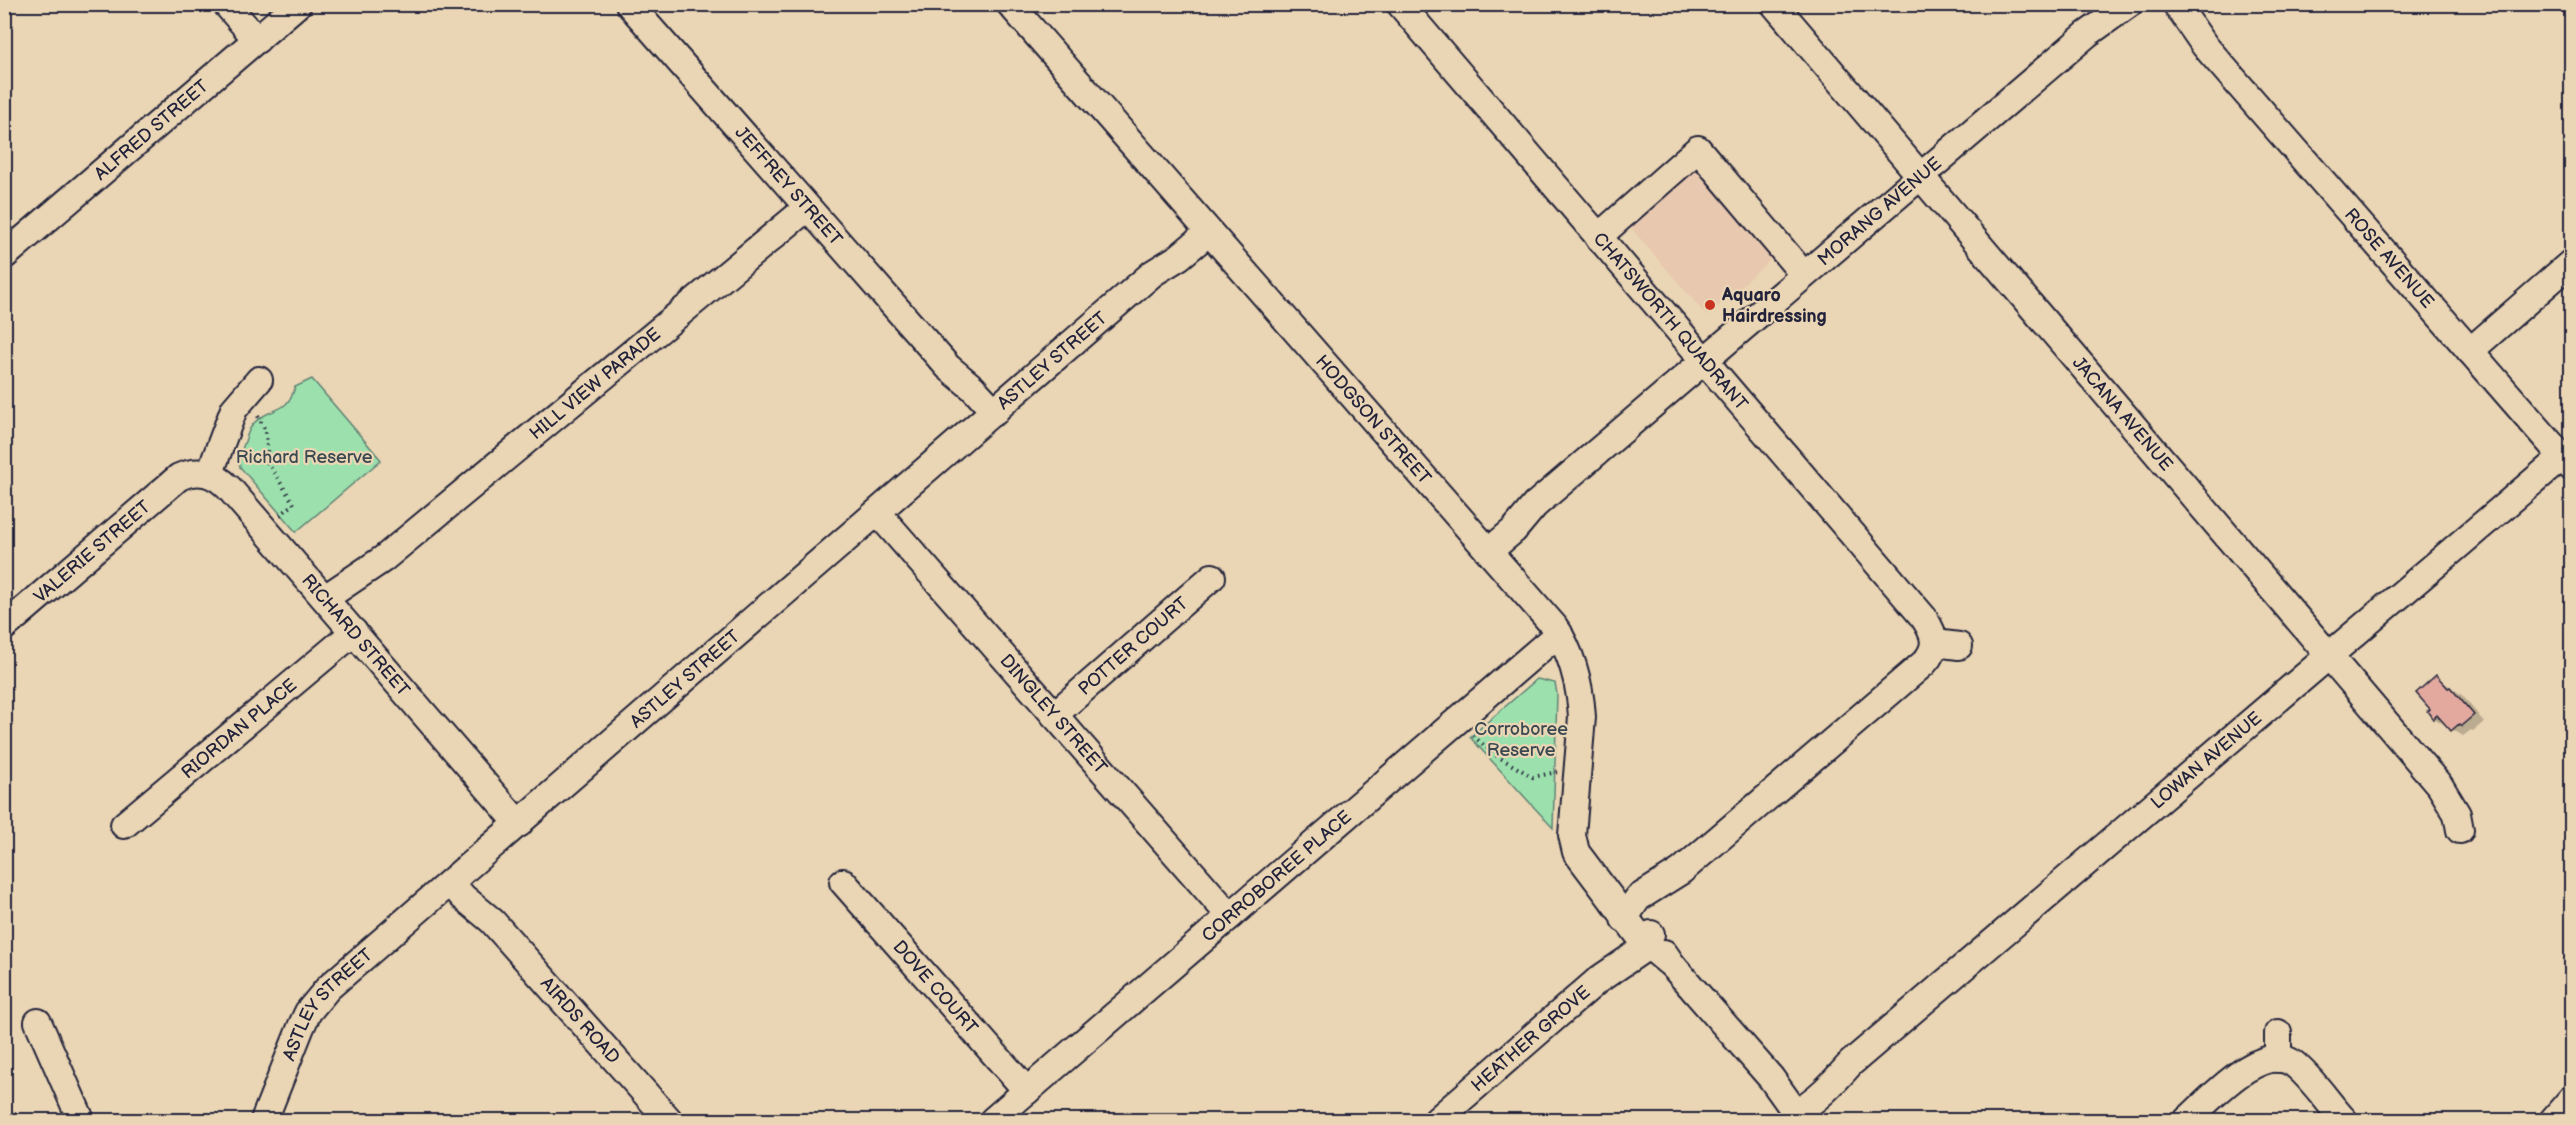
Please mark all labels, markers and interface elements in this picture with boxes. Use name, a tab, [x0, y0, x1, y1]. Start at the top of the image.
street label: ALFRED STREET	[90, 75, 213, 185]
street label: JEFFREY STREET	[730, 122, 846, 250]
street label: MORANG AVENUE	[1814, 153, 1946, 270]
street label: ROSE AVENUE	[2340, 204, 2438, 313]
street label: CHATSWORTH QUADRANT	[1589, 228, 1752, 415]
place label: Aquaro Hairdressing	[1721, 285, 1827, 327]
marker: Aquaro Hairdressing	[1703, 298, 1717, 312]
street label: ASTLEY STREET	[993, 307, 1112, 414]
street label: HILL VIEW PARADE	[526, 324, 665, 444]
street label: HODGSON STREET	[1311, 351, 1435, 489]
street label: JACANA AVENUE	[2068, 353, 2177, 475]
park label: Richard Reserve	[236, 447, 373, 468]
street label: VALERIE STREET	[30, 496, 155, 608]
street label: RICHARD STREET	[297, 570, 414, 701]
street label: POTTER COURT	[1074, 593, 1193, 700]
street label: ASTLEY STREET	[626, 626, 744, 732]
street label: DINGLEY STREET	[995, 650, 1111, 779]
street label: RIORDAN PLACE	[177, 675, 301, 783]
street label: LOWAN AVENUE	[2147, 708, 2266, 814]
park label: Corroboree Reserve	[1474, 719, 1568, 761]
street label: CORROBOREE PLACE	[1198, 806, 1356, 946]
street label: DOVE COURT	[888, 936, 982, 1039]
street label: ASTLEY STREET	[279, 944, 377, 1064]
street label: AIRDS ROAD	[536, 973, 624, 1068]
street label: HEATHER GROVE	[1467, 982, 1595, 1096]

